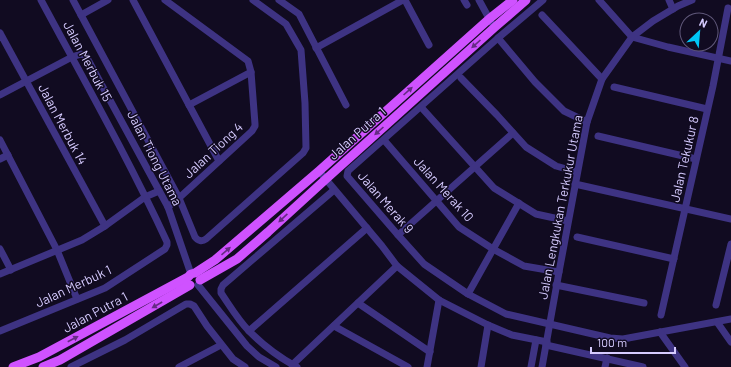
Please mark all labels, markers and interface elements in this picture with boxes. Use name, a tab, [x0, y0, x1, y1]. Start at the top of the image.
north arrow	[679, 12, 719, 52]
text: N	[697, 15, 710, 30]
street label: Jalan Merbuk 15	[60, 18, 116, 104]
one-way arrow	[471, 39, 480, 48]
street label: Jalan Merbuk 14	[35, 81, 91, 167]
one-way arrow	[403, 87, 414, 96]
street label: Jalan Putra 1	[325, 103, 389, 163]
street label: Jalan Tiong Utama	[124, 108, 186, 208]
street label: Jalan Lengkukan Terkukur Utama	[534, 113, 586, 301]
street label: Jalan Tekukur 8	[666, 114, 702, 204]
street label: Jalan Tiong 4	[180, 119, 246, 181]
one-way arrow	[374, 126, 384, 135]
street label: Jalan Merak 10	[411, 153, 477, 225]
street label: Jalan Merak 9	[355, 168, 417, 236]
one-way arrow	[278, 214, 288, 223]
one-way arrow	[221, 246, 232, 255]
street label: Jalan Merbuk 1	[32, 261, 114, 311]
street label: Jalan Putra 1	[60, 288, 130, 336]
one-way arrow	[151, 301, 163, 308]
scale bar	[591, 329, 675, 355]
text: 100 m	[597, 335, 627, 349]
one-way arrow	[67, 336, 79, 342]

